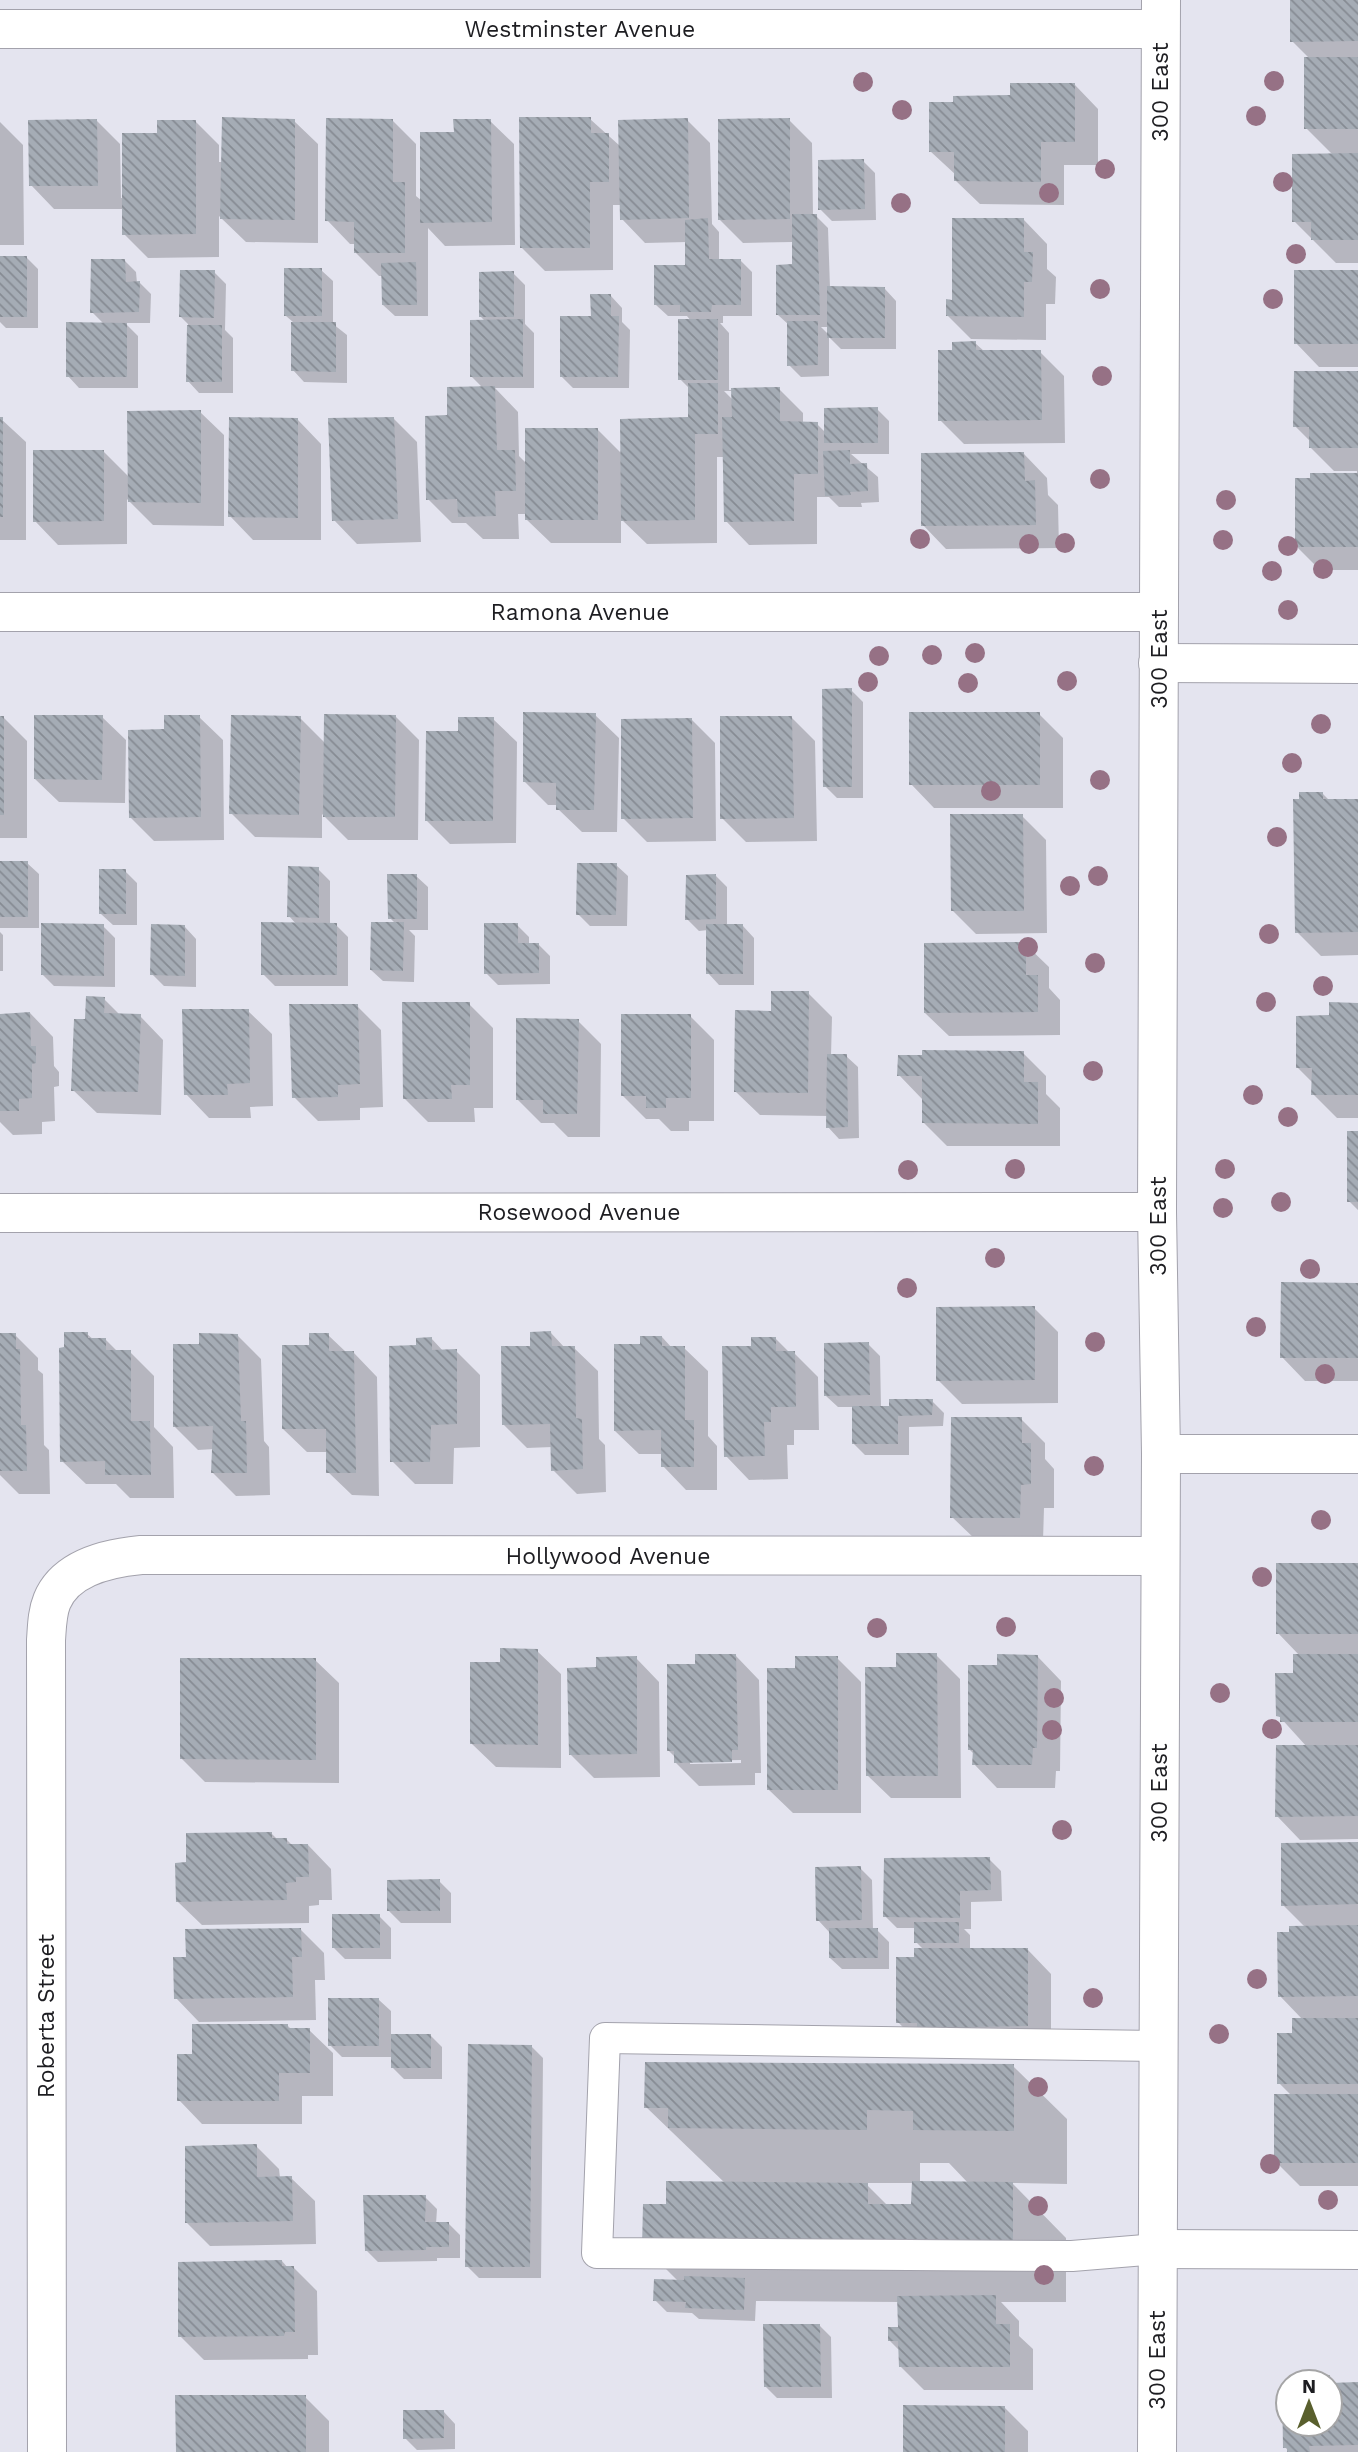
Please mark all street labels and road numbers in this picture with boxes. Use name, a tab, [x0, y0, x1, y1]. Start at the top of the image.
street label: Westminster Avenue	[465, 16, 695, 43]
street label: 300 East	[1147, 42, 1174, 142]
street label: Ramona Avenue	[490, 599, 670, 626]
street label: 300 East	[1146, 609, 1173, 709]
street label: 300 East	[1145, 1176, 1172, 1276]
street label: Rosewood Avenue	[478, 1199, 680, 1226]
street label: Hollywood Avenue	[505, 1543, 711, 1570]
street label: 300 East	[1146, 1743, 1173, 1843]
street label: Roberta Street	[33, 1933, 60, 2098]
street label: 300 East	[1144, 2310, 1171, 2410]

